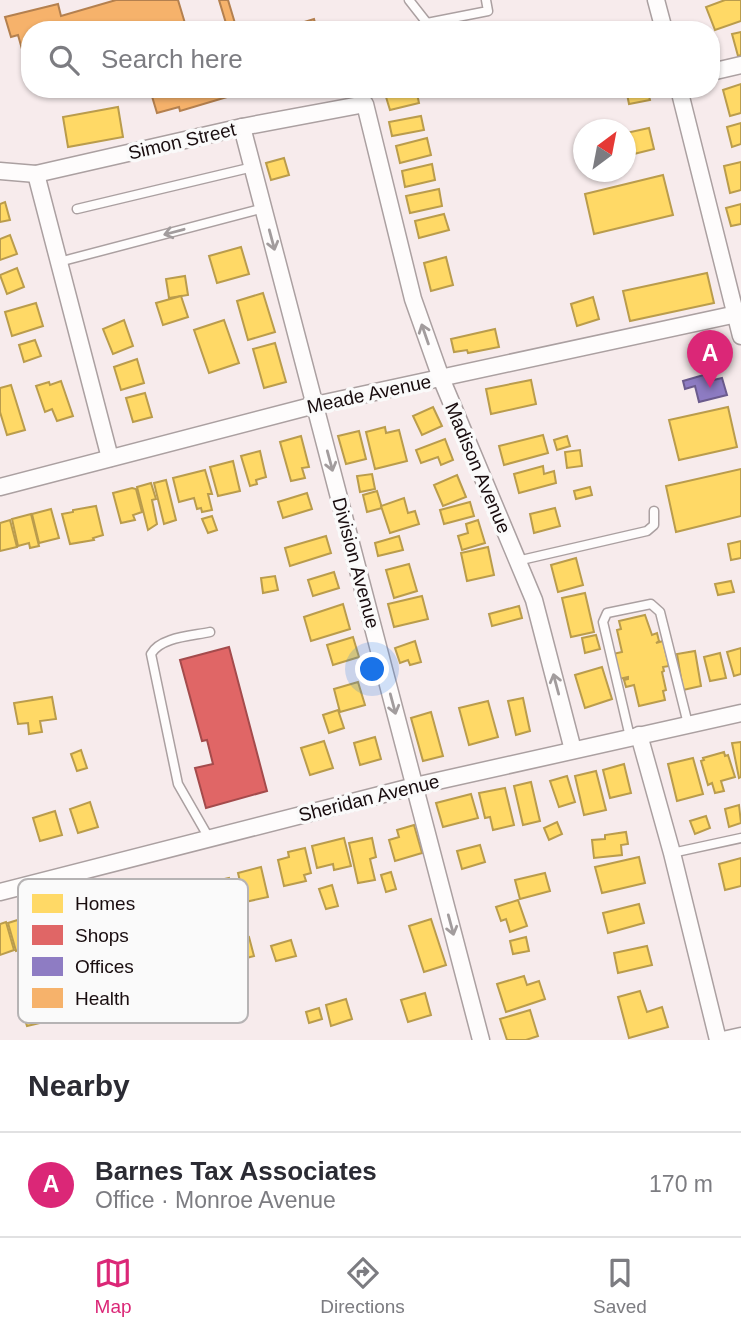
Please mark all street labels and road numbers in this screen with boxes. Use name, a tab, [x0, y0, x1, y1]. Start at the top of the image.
street label: Simon Street	[126, 118, 239, 164]
street label: Meade Avenue	[305, 371, 433, 417]
street label: Madison Avenue	[441, 399, 515, 537]
street label: Division Avenue	[328, 495, 384, 631]
street label: Sheridan Avenue	[296, 770, 442, 826]

